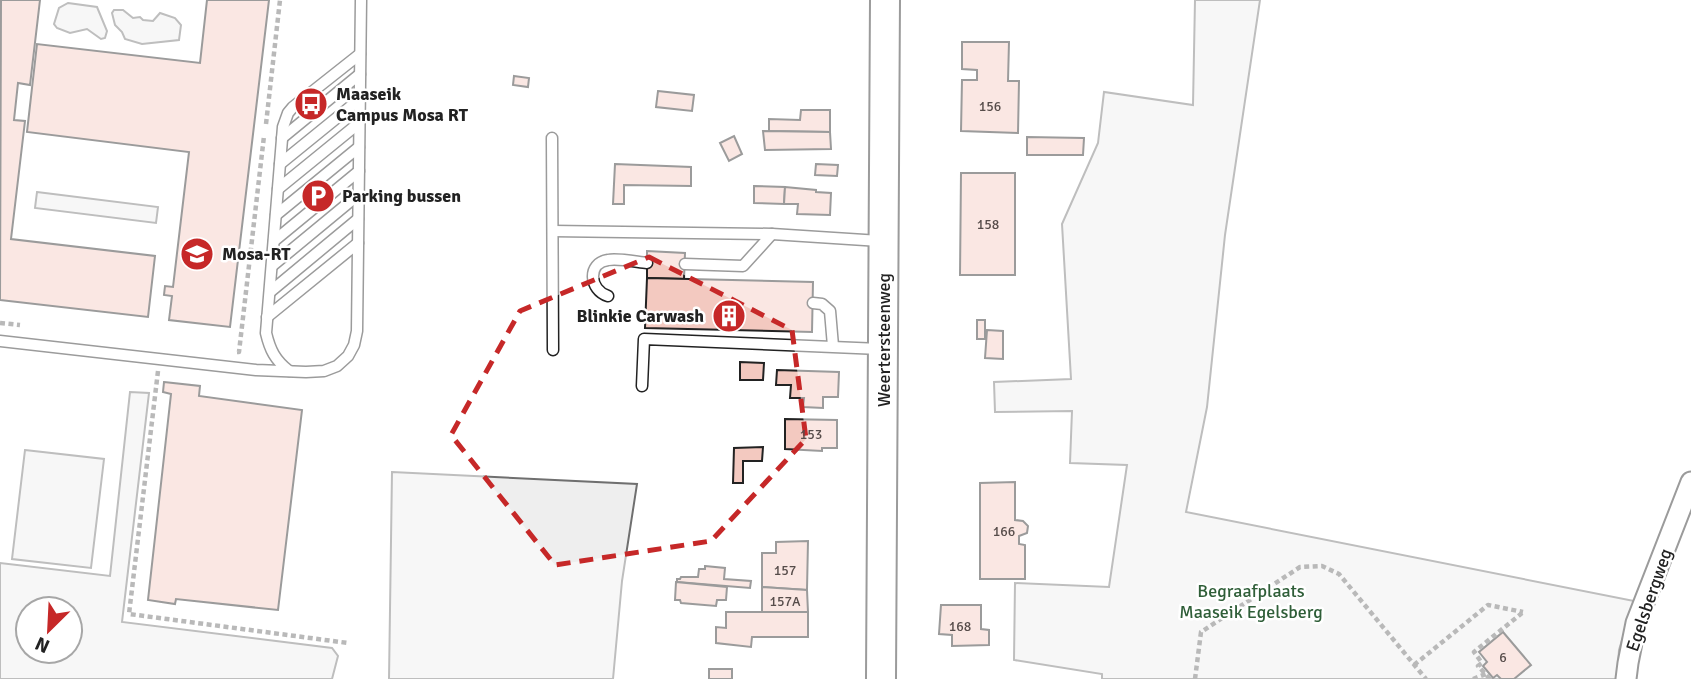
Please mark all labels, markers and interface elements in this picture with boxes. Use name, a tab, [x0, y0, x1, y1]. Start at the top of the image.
place label: Maaseik Campus Mosa RT	[336, 83, 469, 126]
bus stop icon: Maaseik Campus Mosa RT	[292, 85, 330, 123]
house number: 156	[979, 98, 1001, 115]
parking icon: Parking bussen	[299, 177, 337, 215]
place label: Parking bussen	[342, 185, 461, 207]
house number: 158	[977, 216, 999, 233]
school or university icon: Mosa-RT	[178, 235, 216, 273]
place label: Mosa-RT	[222, 243, 291, 265]
street label: Weertersteenweg	[873, 273, 895, 407]
building icon: Blinkie Carwash	[710, 297, 748, 335]
place label: Blinkie Carwash	[576, 305, 704, 327]
house number: 153	[800, 426, 822, 443]
house number: 166	[993, 523, 1015, 540]
street label: Egelsbergweg	[1621, 546, 1677, 654]
house number: 157	[774, 562, 796, 579]
park label: Begraafplaats Maaseik Egelsberg	[1179, 580, 1323, 623]
house number: 157A	[769, 593, 801, 610]
north arrow	[14, 595, 84, 665]
house number: 168	[949, 618, 971, 635]
text: N	[32, 631, 53, 658]
house number: 6	[1499, 649, 1507, 666]

